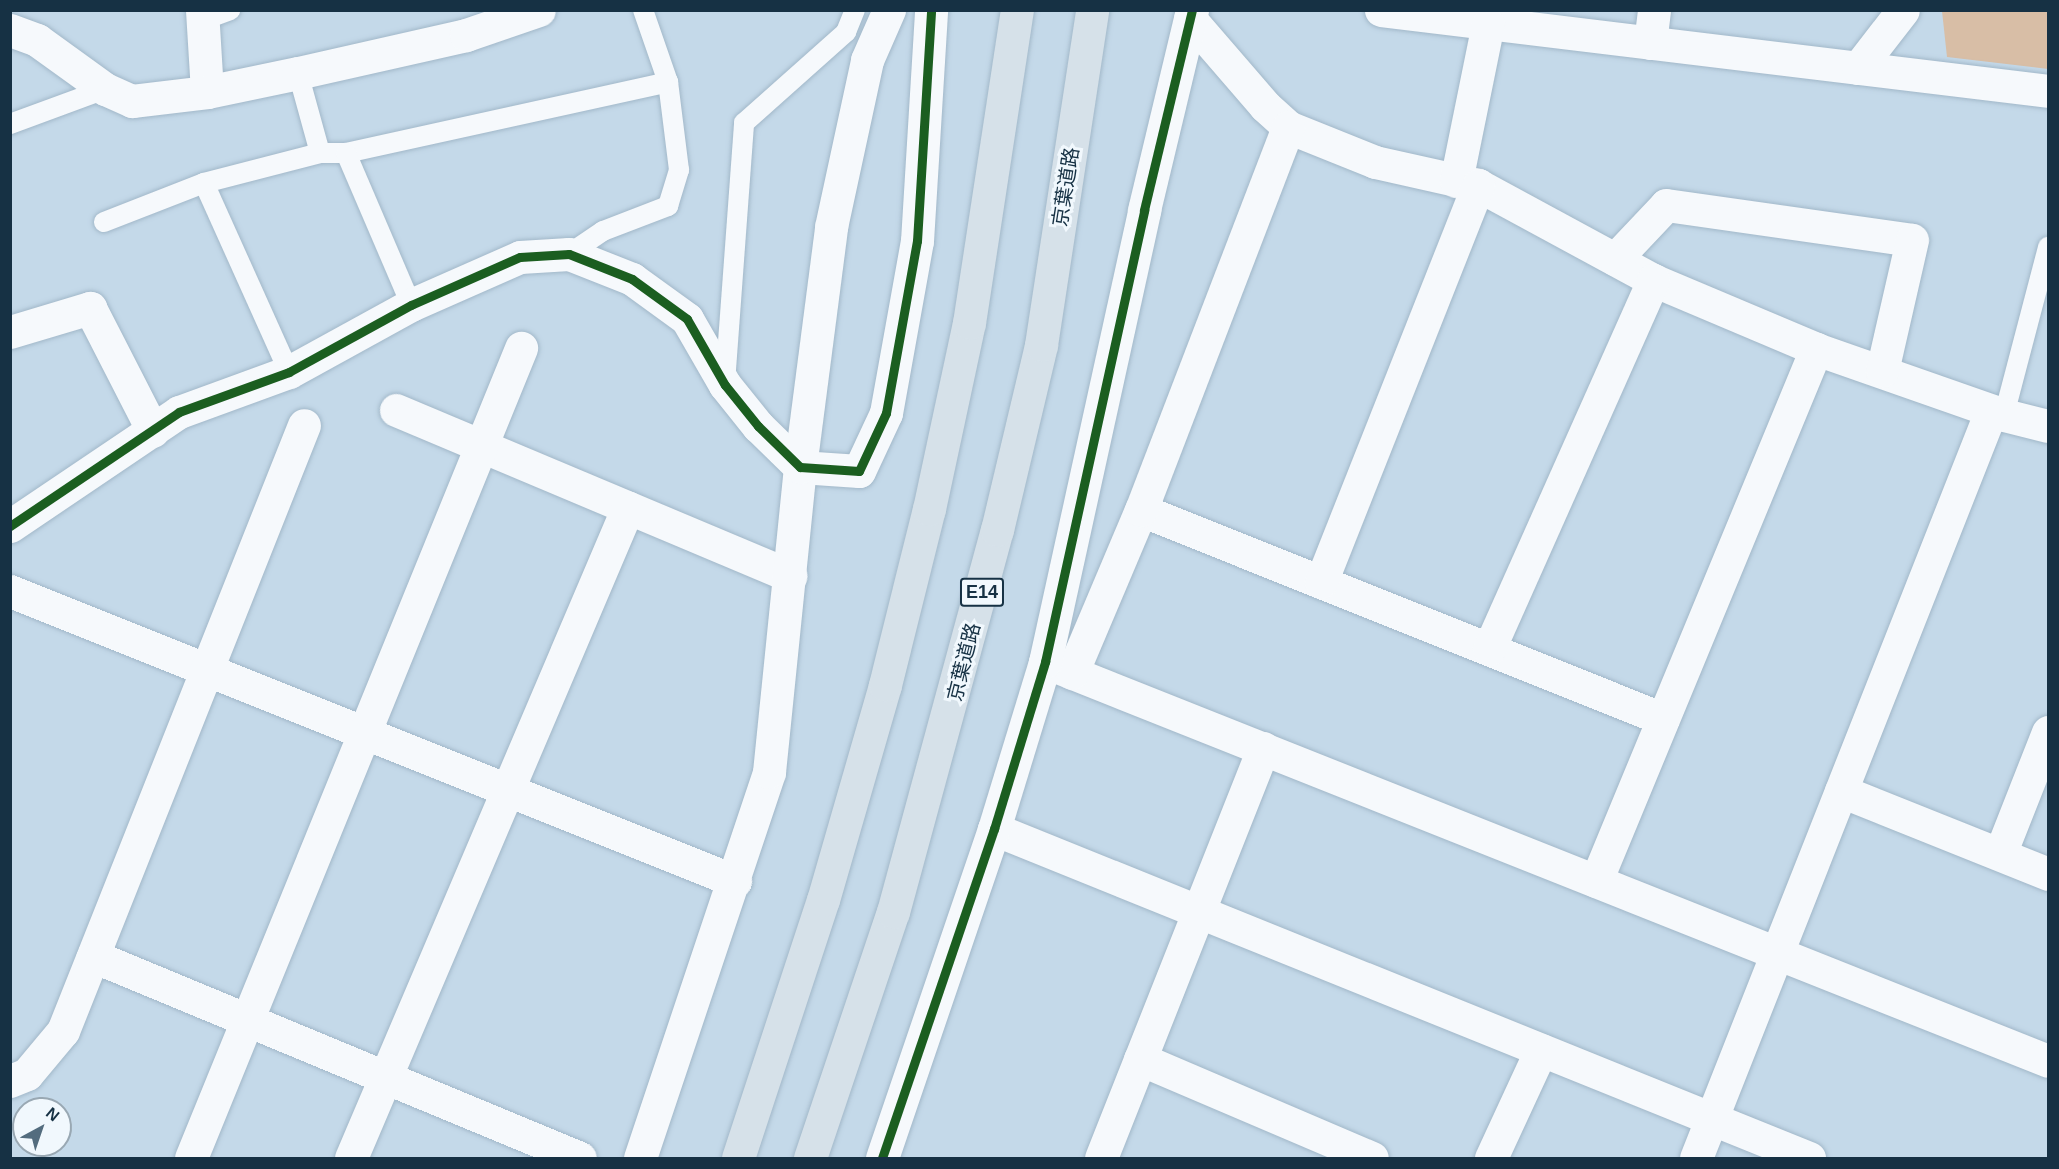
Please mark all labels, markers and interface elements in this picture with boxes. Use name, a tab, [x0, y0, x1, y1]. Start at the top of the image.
street label: 京葉道路	[1048, 146, 1084, 228]
road number: E14	[960, 577, 1004, 607]
street label: 京葉道路	[943, 620, 985, 704]
north arrow	[12, 1097, 72, 1157]
text: N	[43, 1104, 62, 1125]

